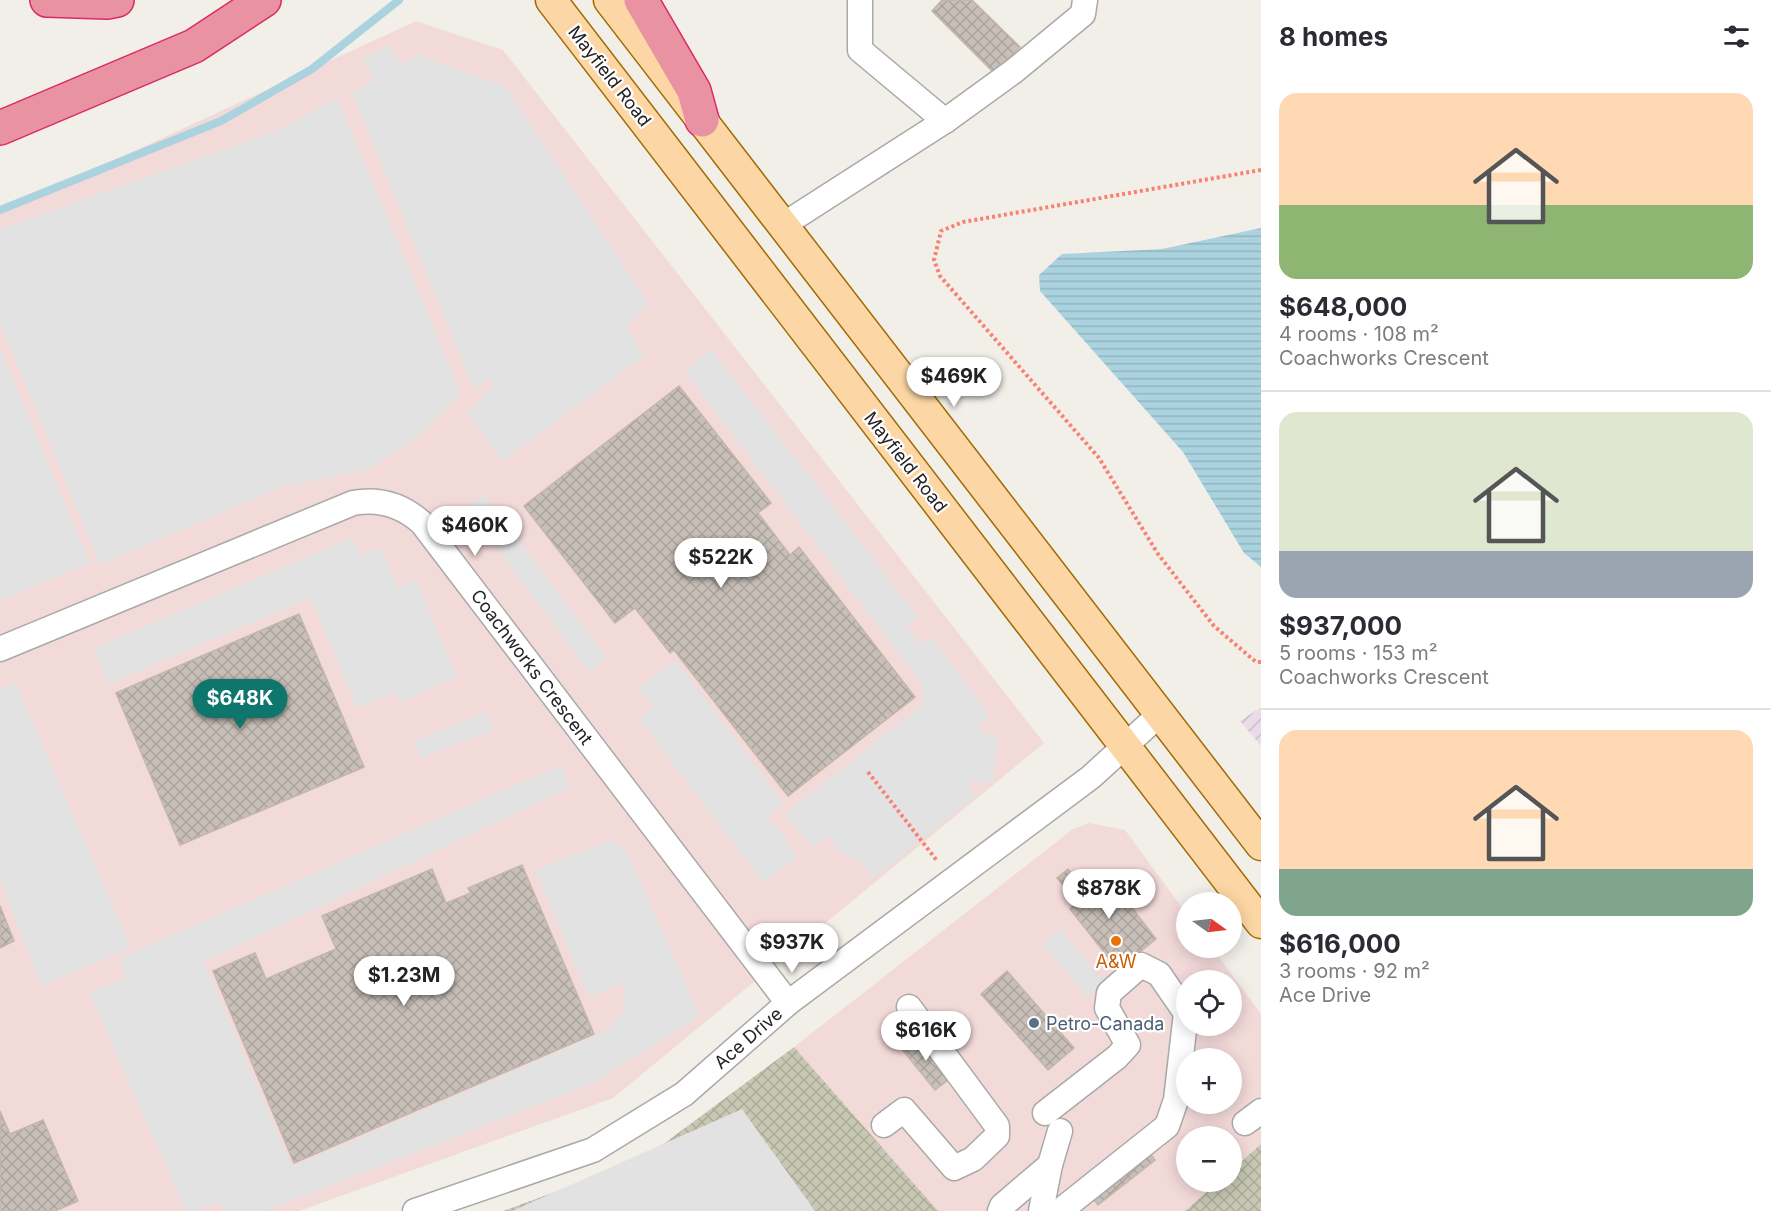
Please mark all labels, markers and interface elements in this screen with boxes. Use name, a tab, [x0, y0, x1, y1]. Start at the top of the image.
icon: filters	[1720, 20, 1753, 53]
text: 8 homes	[1279, 21, 1388, 52]
street label: Mayfield Road	[564, 22, 656, 130]
icon: home	[1462, 132, 1570, 240]
text: $648,000	[1279, 291, 1407, 322]
text: 4 rooms · 108 m²	[1279, 322, 1439, 346]
text: Coachworks Crescent	[1279, 346, 1489, 370]
pin: $469K	[912, 357, 996, 408]
text: $469K	[921, 364, 987, 388]
street label: Mayfield Road	[860, 408, 952, 516]
icon: home	[1462, 451, 1570, 559]
pin: $460K	[433, 506, 517, 557]
text: $460K	[441, 513, 509, 537]
pin: $522K	[679, 538, 763, 589]
text: $522K	[688, 545, 754, 569]
street label: Coachworks Crescent	[467, 585, 597, 749]
text: $937,000	[1279, 610, 1402, 641]
text: 5 rooms · 153 m²	[1279, 641, 1438, 665]
text: Coachworks Crescent	[1279, 665, 1489, 689]
pin: $648K	[198, 679, 282, 730]
text: $648K	[206, 686, 274, 710]
icon: home	[1462, 769, 1570, 877]
pin: $878K	[1067, 869, 1151, 920]
text: $878K	[1077, 876, 1141, 900]
north arrow	[1176, 892, 1242, 958]
map controls	[1176, 892, 1242, 1192]
pin: $937K	[750, 923, 834, 974]
text: $616,000	[1279, 928, 1401, 959]
text: $937K	[759, 930, 825, 954]
marker: A&W	[1109, 934, 1123, 948]
place label: A&W	[1095, 951, 1137, 972]
pin: $1.23M	[355, 956, 453, 1007]
text: 3 rooms · 92 m²	[1279, 959, 1430, 983]
text: $1.23M	[368, 963, 440, 987]
button: locate	[1176, 970, 1242, 1036]
text: Ace Drive	[1279, 983, 1371, 1007]
street label: Ace Drive	[710, 1003, 786, 1073]
pin: $616K	[884, 1011, 968, 1062]
place label: Petro-Canada	[1046, 1013, 1164, 1034]
marker: Petro-Canada	[1027, 1016, 1041, 1030]
text: $616K	[895, 1018, 957, 1042]
button: +	[1176, 1048, 1242, 1114]
button: −	[1176, 1126, 1242, 1192]

